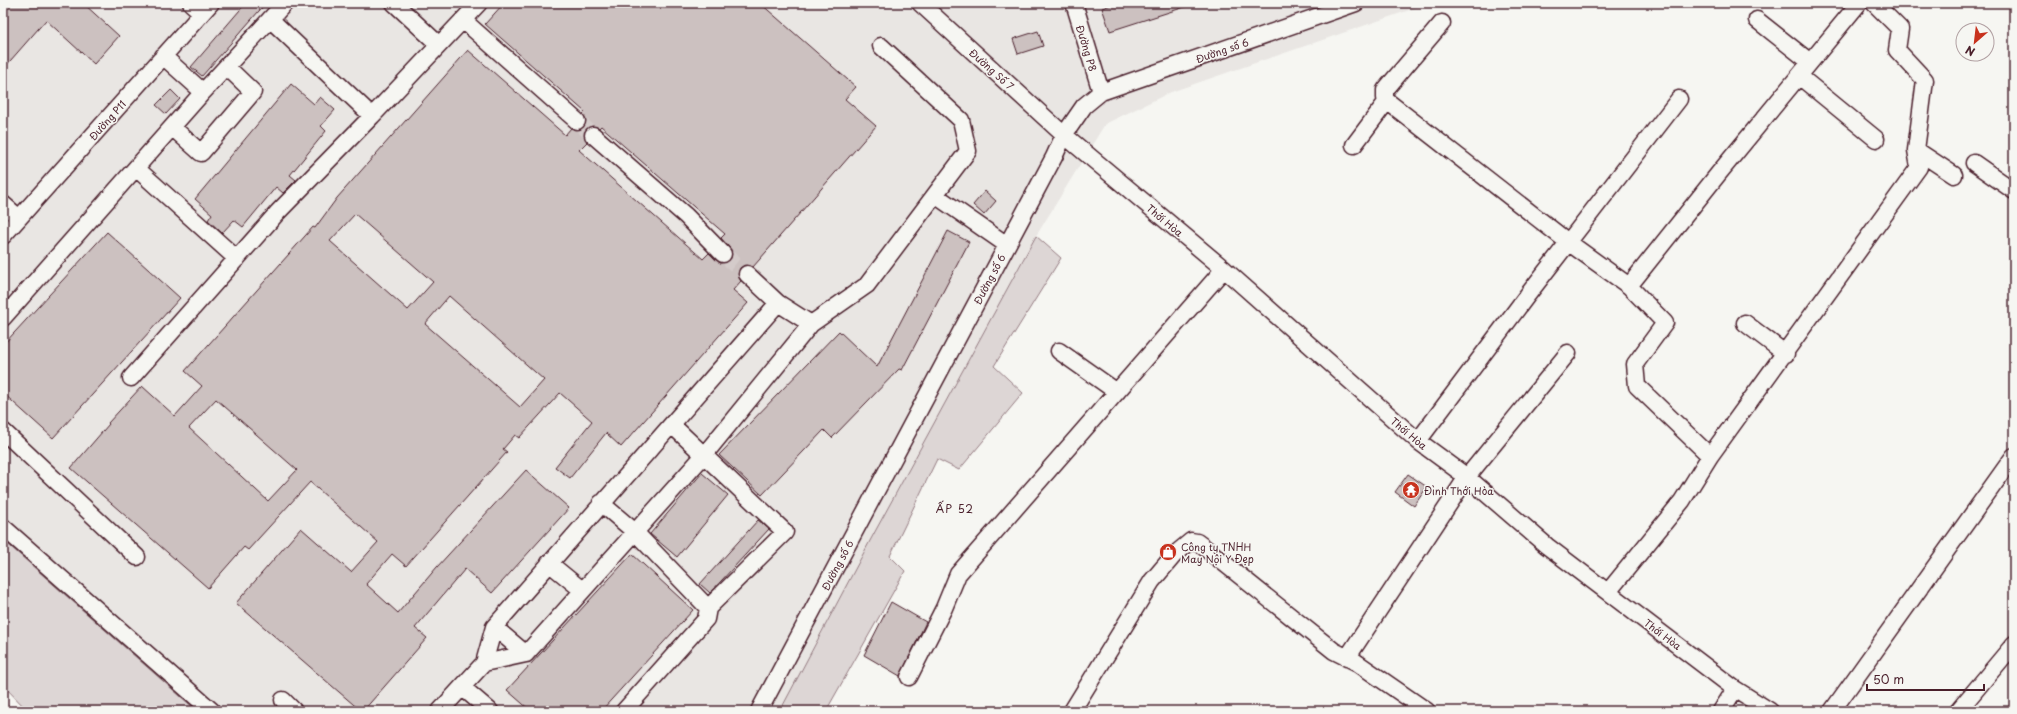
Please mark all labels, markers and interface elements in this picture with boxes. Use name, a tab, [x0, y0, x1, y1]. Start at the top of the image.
north arrow	[1955, 22, 1995, 62]
street label: Đường P8	[1073, 23, 1101, 73]
street label: Đường số 6	[1194, 34, 1250, 66]
text: N	[1962, 42, 1978, 61]
street label: Đường Số 7	[966, 45, 1018, 93]
street label: Đường P11	[85, 97, 129, 143]
street label: Thới Hòa	[1144, 200, 1187, 240]
street label: Đường số 6	[969, 251, 1009, 307]
street label: Thới Hòa	[1388, 413, 1431, 453]
temple icon: Đình Thới Hòa	[1401, 480, 1421, 500]
place label: Đình Thới Hòa	[1424, 483, 1494, 498]
district label: ẤP 52	[936, 500, 974, 517]
street label: Đường số 6	[817, 537, 857, 593]
place label: Công ty TNHH May Nội Y Đẹp	[1181, 539, 1254, 566]
shop icon: Công ty TNHH May Nội Y Đẹp	[1158, 542, 1178, 562]
street label: Thới Hòa	[1641, 615, 1685, 653]
scale bar	[1867, 666, 1984, 692]
text: 50 m	[1873, 670, 1904, 688]

